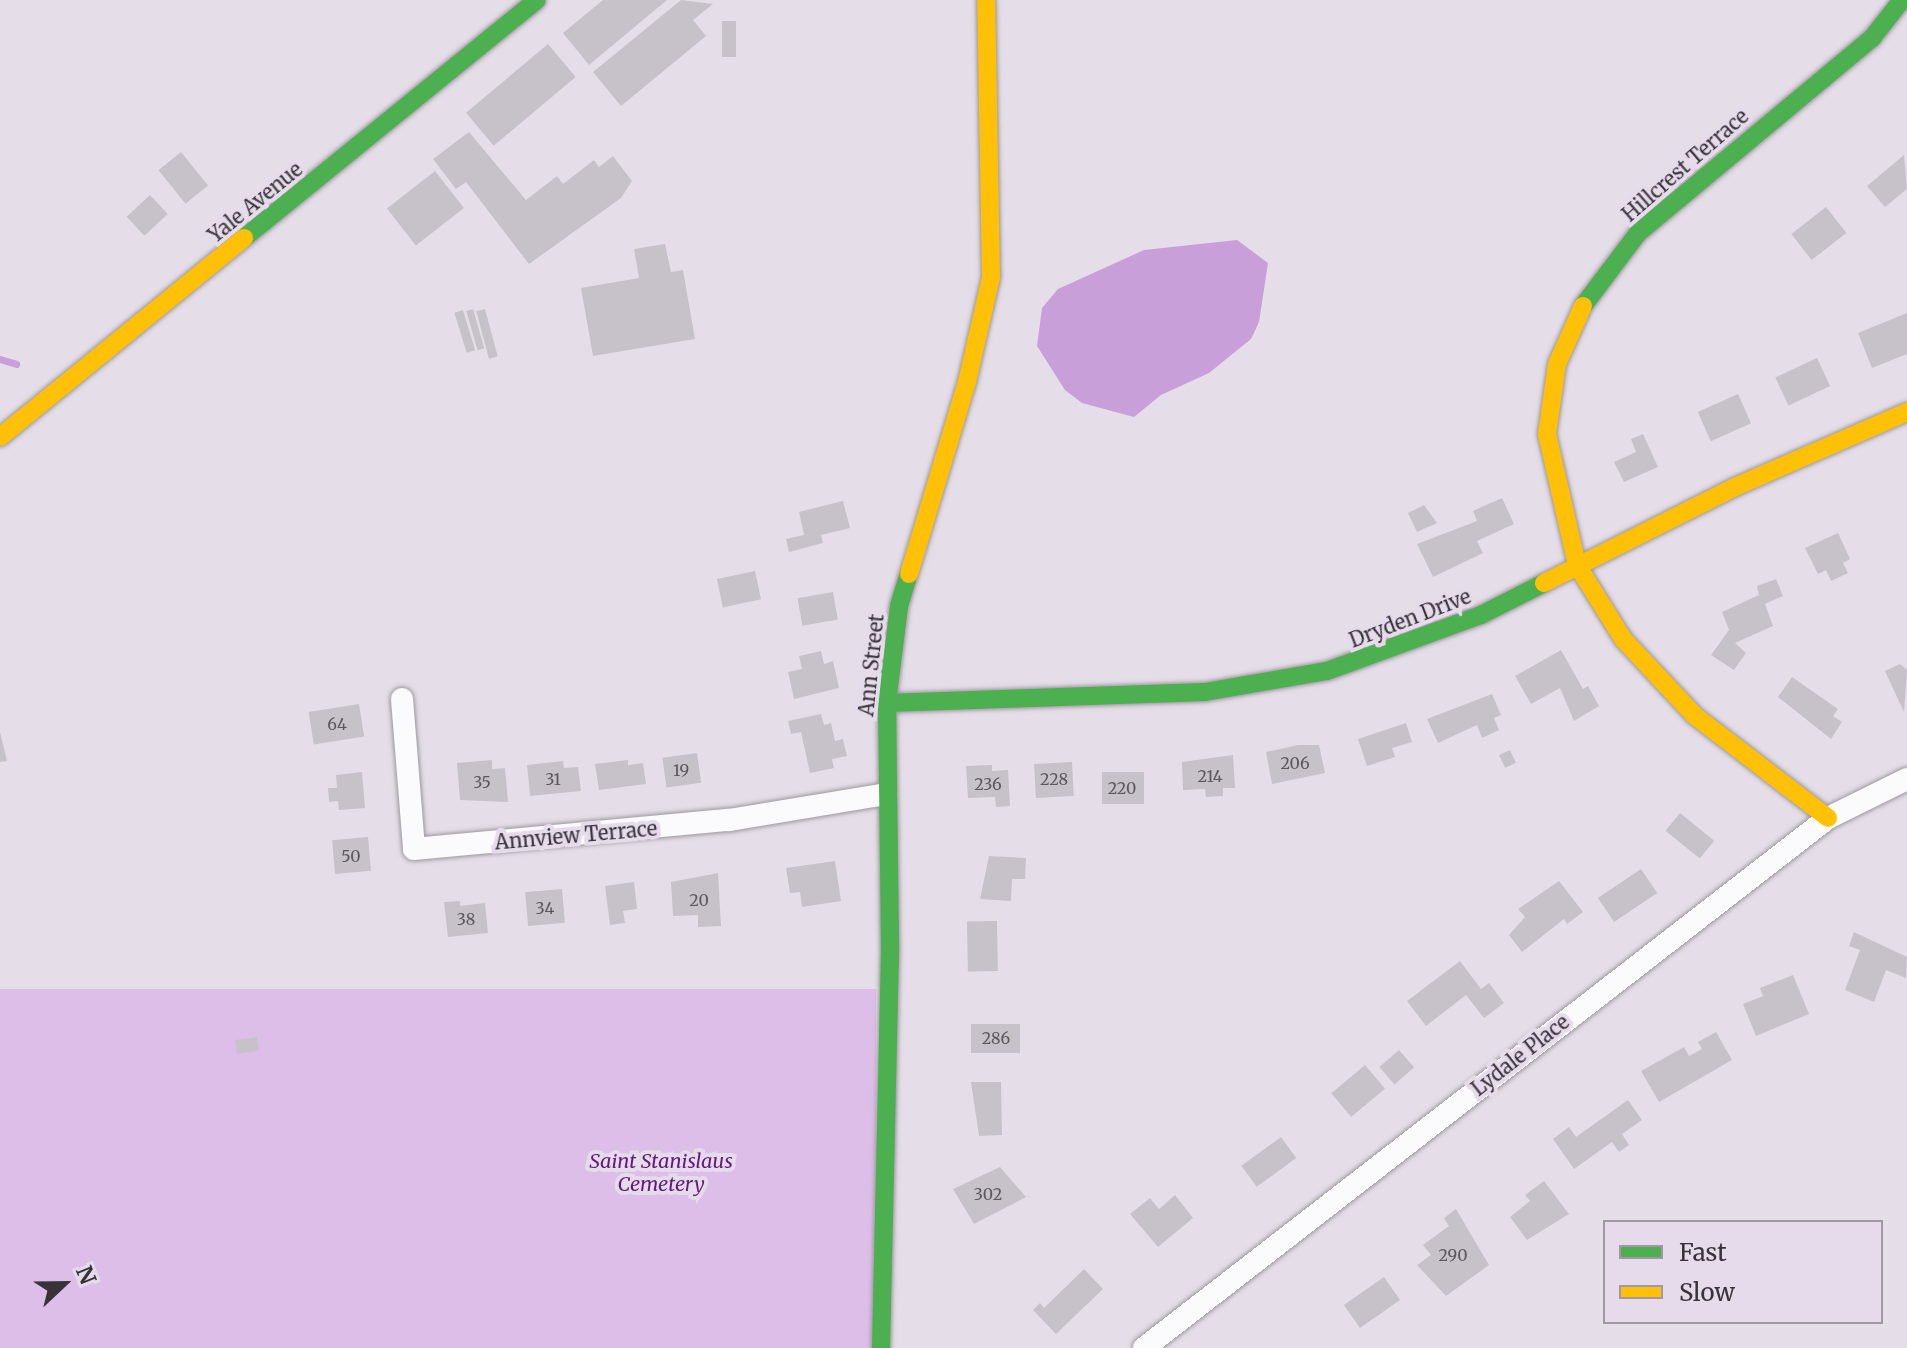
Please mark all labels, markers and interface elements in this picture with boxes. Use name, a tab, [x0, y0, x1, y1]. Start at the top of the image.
street label: Hillcrest Terrace	[1617, 104, 1753, 226]
street label: Yale Avenue	[203, 157, 307, 247]
street label: Dryden Drive	[1346, 584, 1474, 652]
street label: Ann Street	[854, 613, 888, 717]
house number: 64	[327, 714, 347, 734]
house number: 206	[1280, 753, 1310, 773]
house number: 19	[673, 760, 689, 780]
house number: 214	[1197, 766, 1223, 786]
house number: 31	[545, 769, 561, 789]
house number: 228	[1040, 769, 1068, 789]
house number: 35	[473, 772, 491, 792]
house number: 236	[974, 774, 1002, 794]
house number: 220	[1108, 778, 1136, 798]
street label: Annview Terrace	[494, 816, 658, 854]
house number: 50	[341, 846, 361, 866]
house number: 20	[689, 890, 709, 910]
house number: 34	[536, 898, 554, 918]
house number: 38	[457, 909, 475, 929]
street label: Lydale Place	[1466, 1009, 1574, 1101]
house number: 286	[982, 1028, 1010, 1048]
park label: Saint Stanislaus Cemetery	[589, 1148, 733, 1195]
house number: 302	[974, 1184, 1002, 1204]
legend	[1603, 1220, 1883, 1324]
text: Fast	[1679, 1237, 1727, 1268]
north arrow	[24, 1244, 104, 1324]
house number: 290	[1438, 1245, 1468, 1265]
text: N	[70, 1262, 102, 1288]
text: Slow	[1679, 1277, 1735, 1308]

